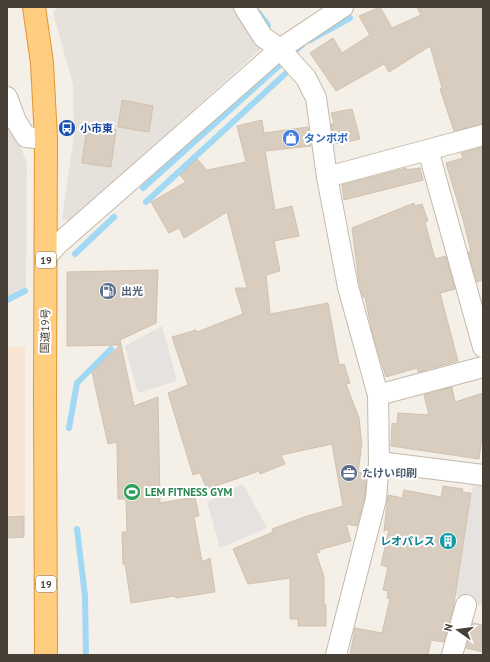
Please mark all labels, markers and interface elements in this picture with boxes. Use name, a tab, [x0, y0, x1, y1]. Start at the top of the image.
bus stop icon: 小市東	[57, 118, 77, 138]
place label: 小市東	[80, 121, 113, 135]
shop icon: タンポポ	[281, 128, 301, 148]
place label: タンポポ	[304, 131, 348, 145]
road number: 19	[36, 252, 56, 268]
fuel station icon: 出光	[98, 281, 118, 301]
place label: 出光	[121, 284, 143, 298]
street label: 国道19号	[38, 308, 52, 354]
office icon: たけい印刷	[339, 463, 359, 483]
place label: たけい印刷	[362, 466, 417, 480]
sports icon: LEM FITNESS GYM	[122, 482, 142, 502]
place label: LEM FITNESS GYM	[145, 485, 232, 499]
building icon: レオパレス	[438, 531, 458, 551]
place label: レオパレス	[380, 534, 435, 548]
road number: 19	[36, 576, 56, 592]
north arrow	[438, 610, 478, 650]
text: N	[441, 622, 456, 633]

